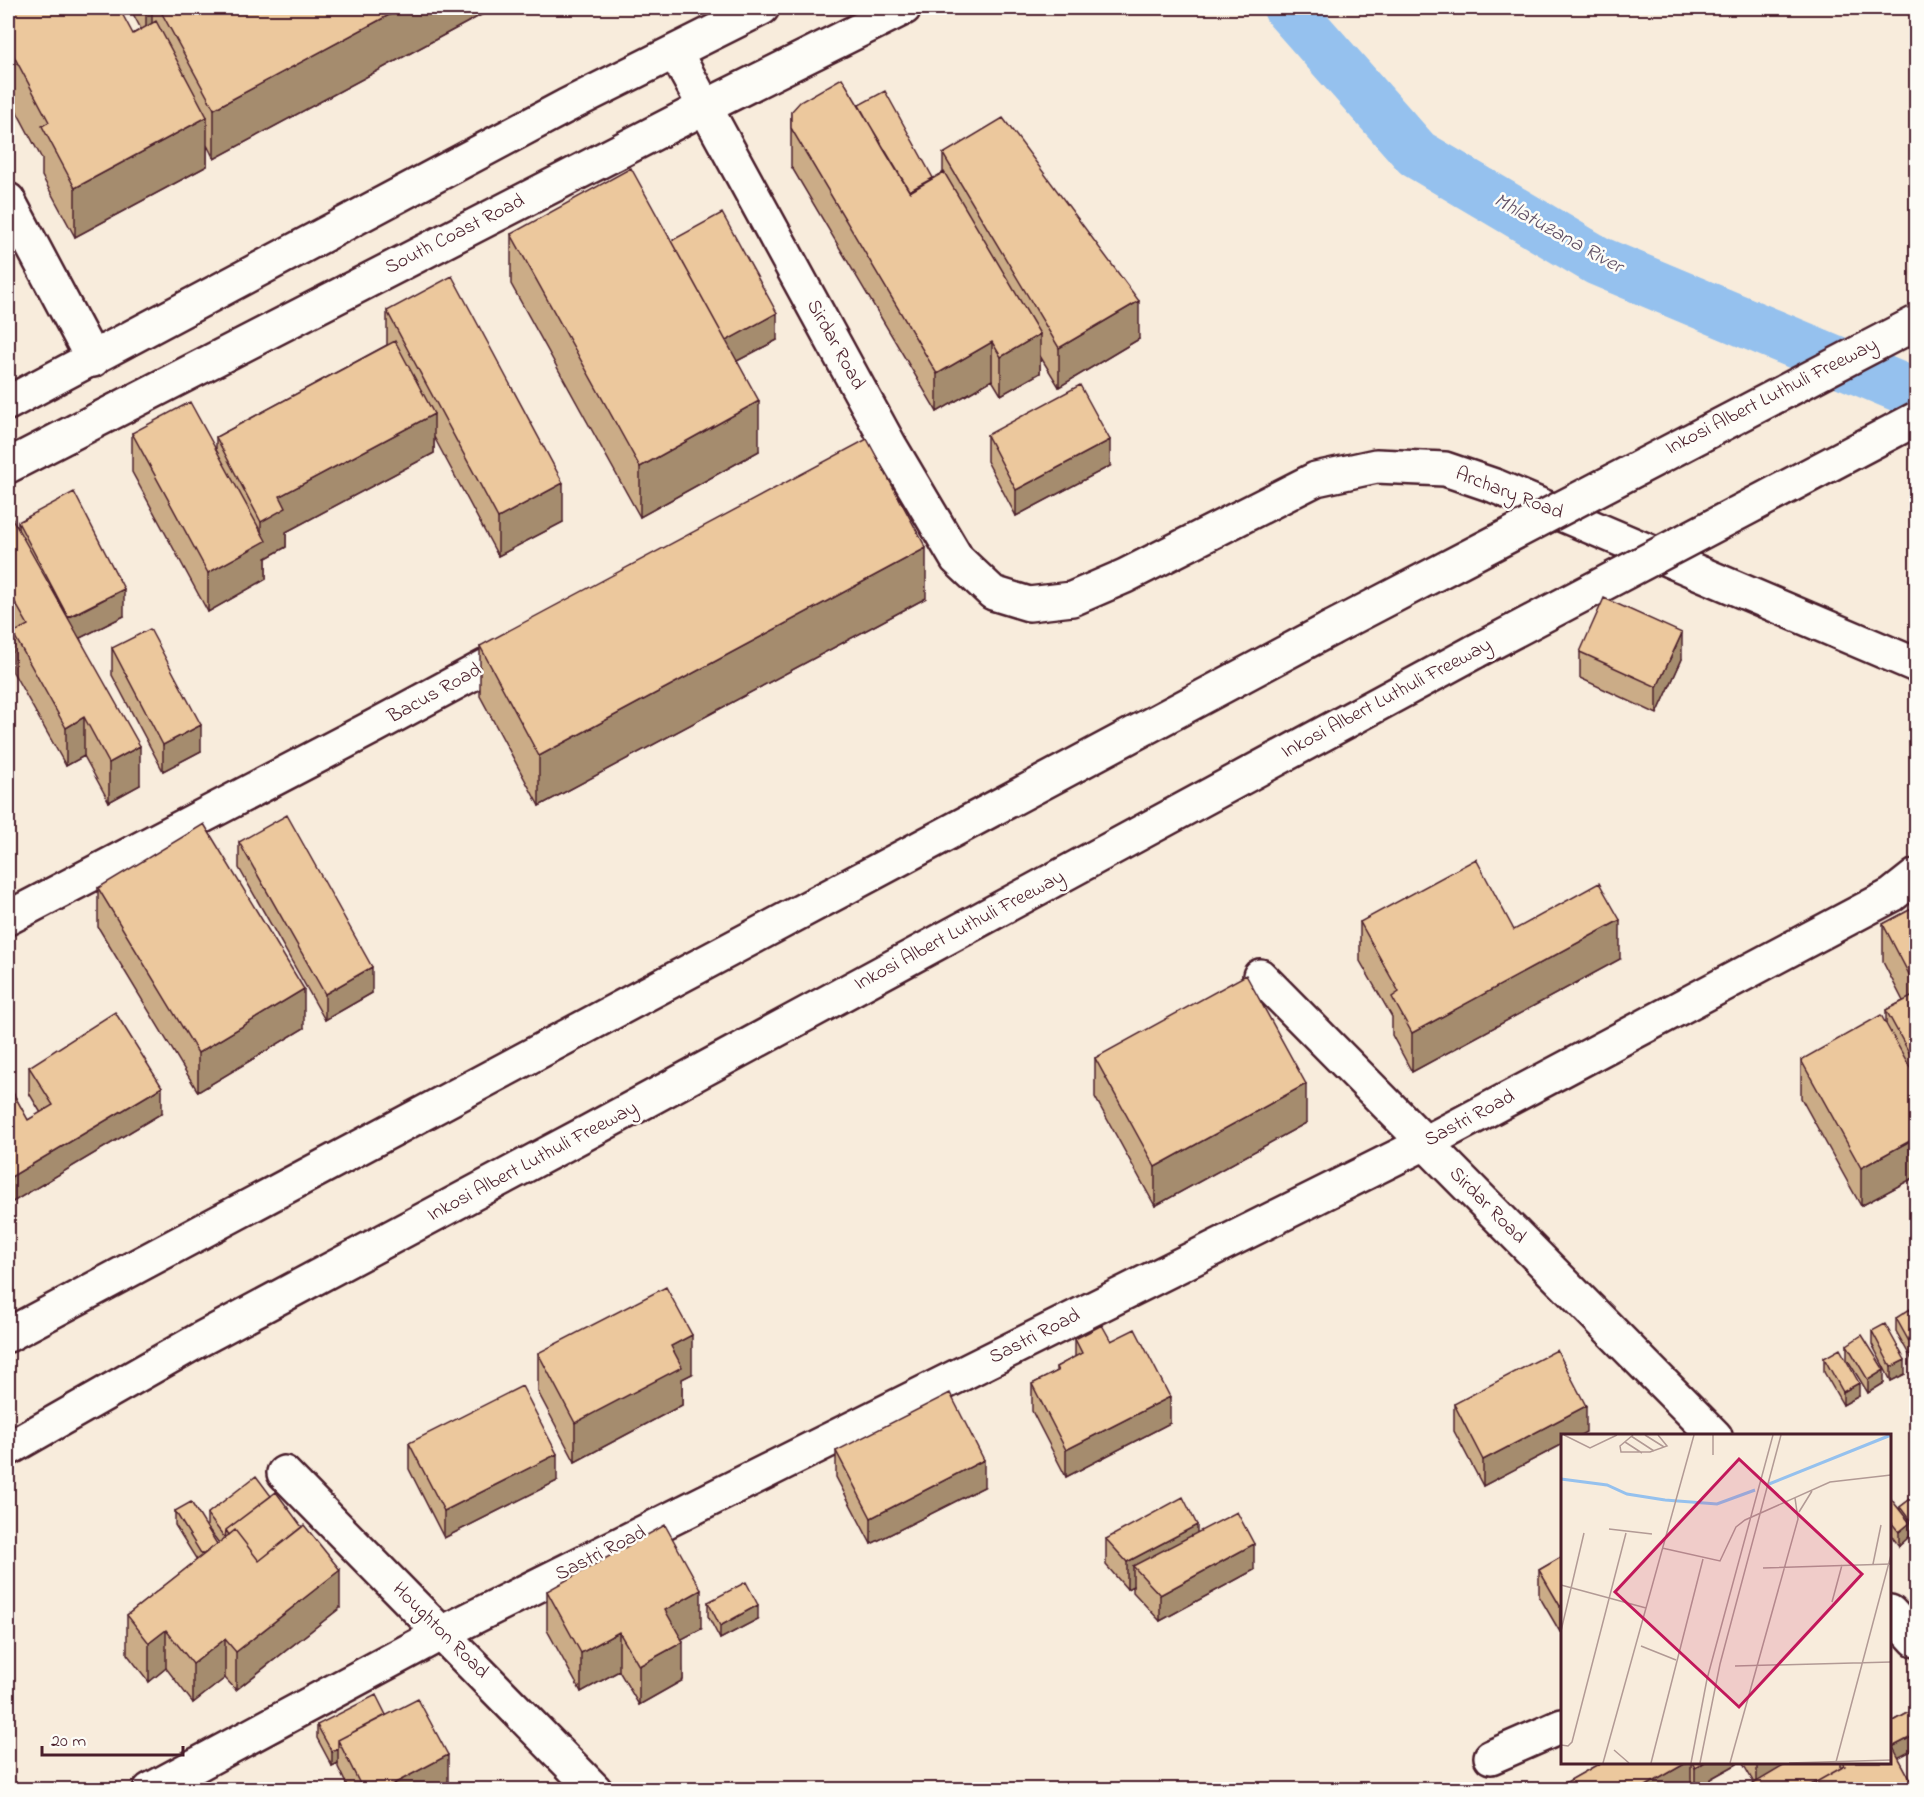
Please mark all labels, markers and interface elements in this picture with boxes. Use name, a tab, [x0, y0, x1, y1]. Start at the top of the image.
water label: Mhlatuzana River	[1488, 186, 1630, 283]
street label: South Coast Road	[380, 187, 530, 283]
street label: Sirdar Road	[798, 295, 872, 395]
street label: Inkosi Albert Luthuli Freeway	[1661, 331, 1883, 463]
street label: Archary Road	[1451, 460, 1567, 528]
street label: Inkosi Albert Luthuli Freeway	[1277, 631, 1497, 767]
street label: Bacus Road	[382, 656, 487, 732]
street label: Inkosi Albert Luthuli Freeway	[850, 863, 1070, 999]
street label: Sastri Road	[1420, 1083, 1520, 1155]
street label: Inkosi Albert Luthuli Freeway	[423, 1094, 643, 1230]
street label: Sirdar Road	[1442, 1161, 1532, 1251]
street label: Sastri Road	[984, 1302, 1086, 1372]
inset map	[1561, 1434, 1891, 1764]
street label: Sastri Road	[550, 1519, 652, 1589]
street label: Houghton Road	[384, 1576, 495, 1687]
scale bar	[42, 1719, 183, 1757]
text: 20 m	[51, 1729, 86, 1755]

